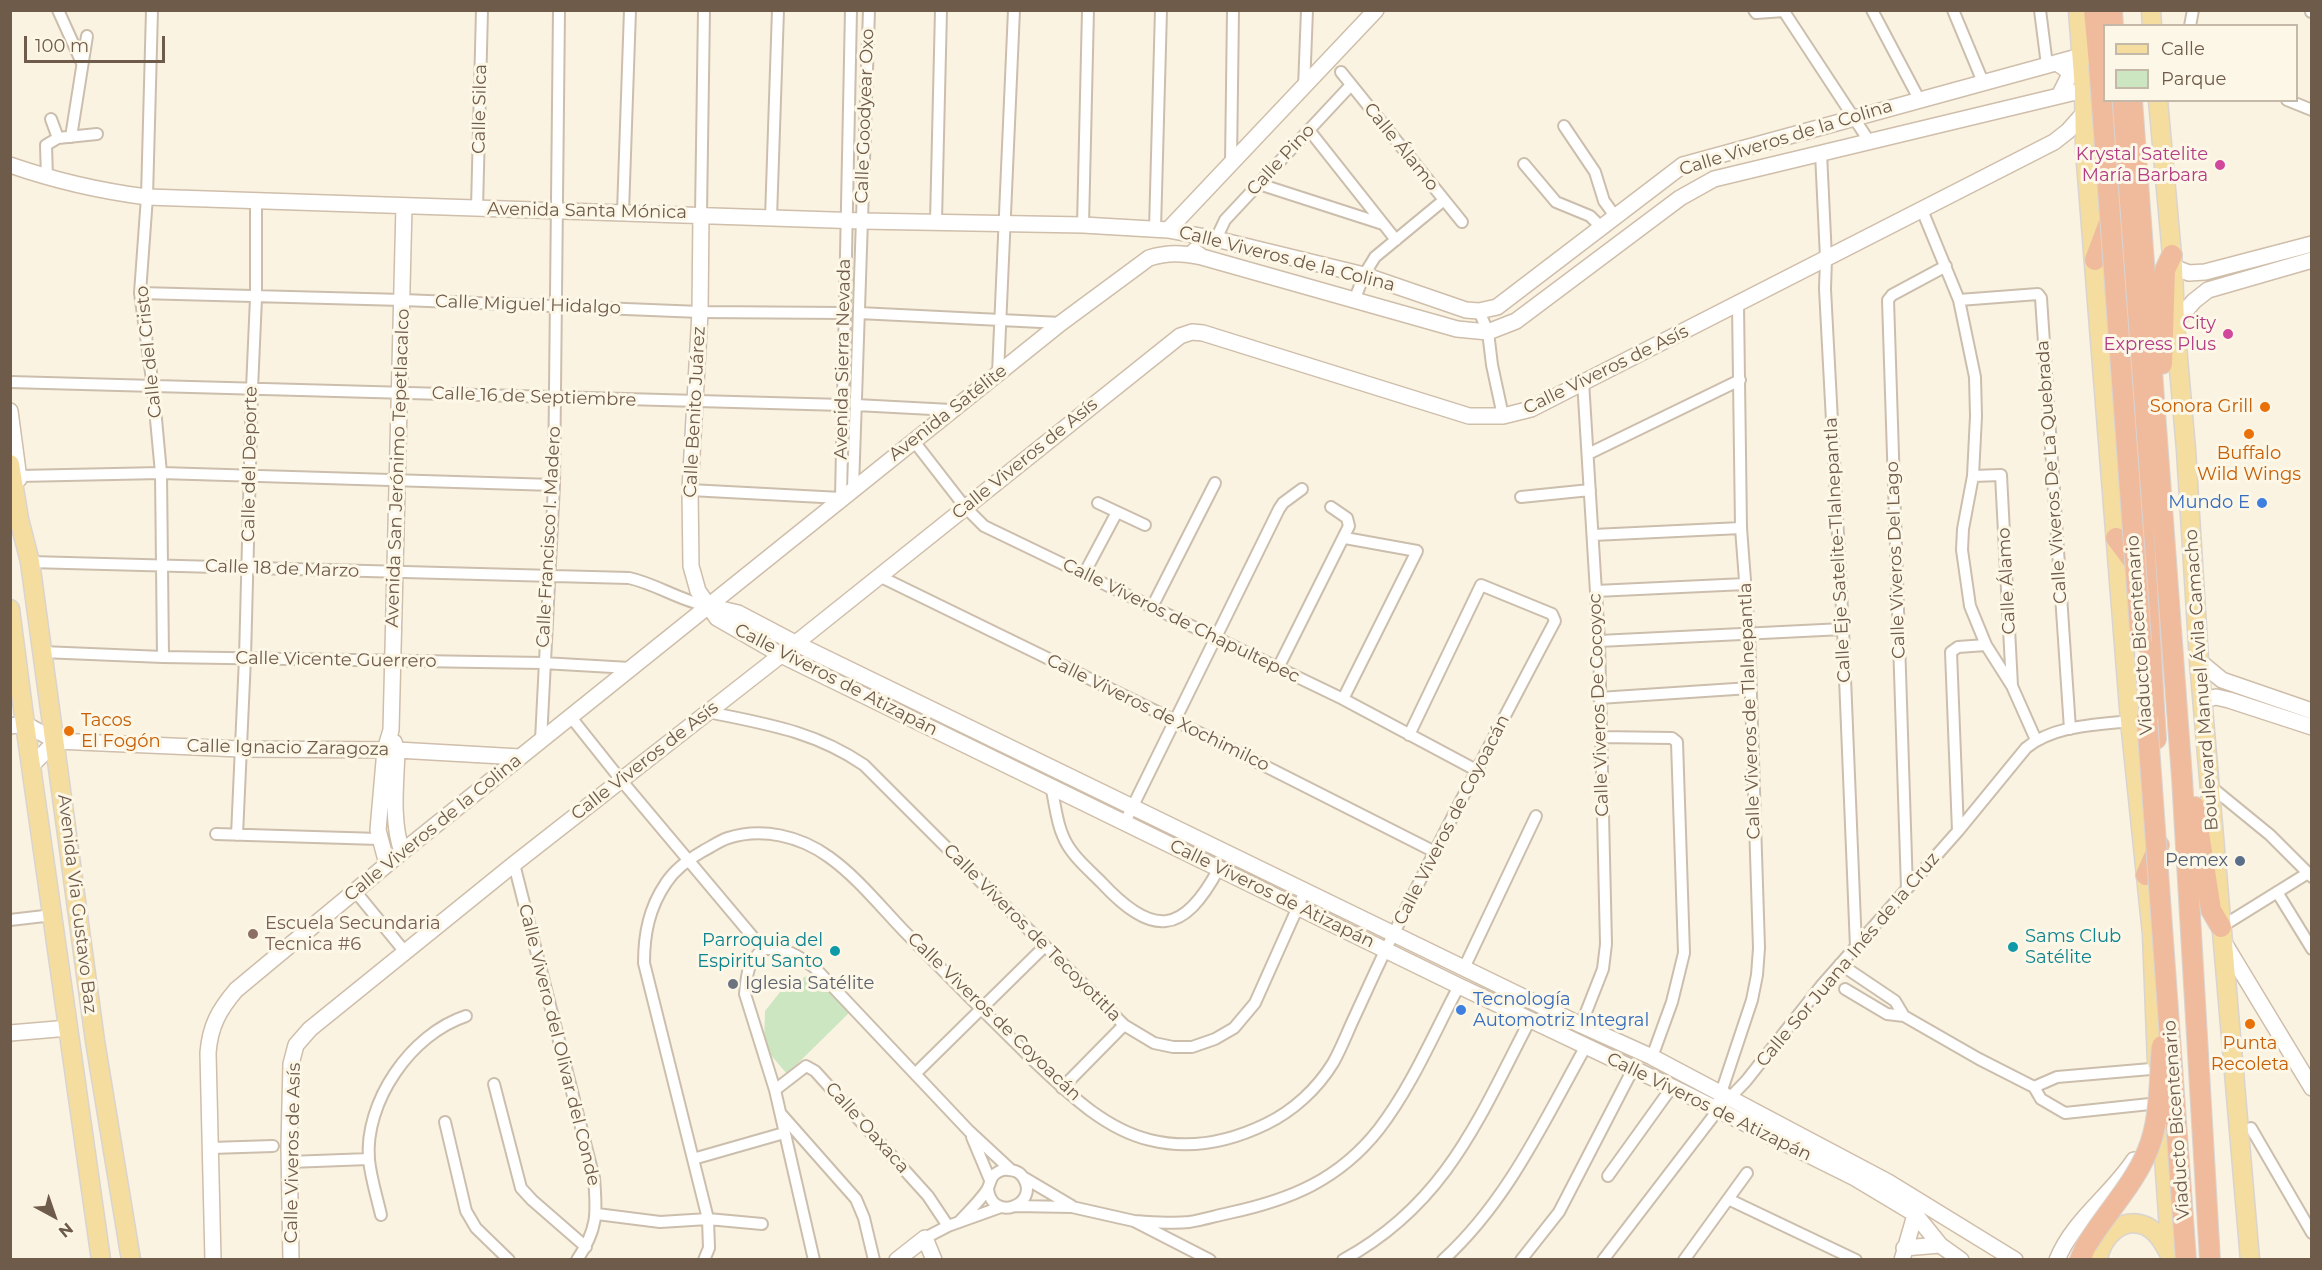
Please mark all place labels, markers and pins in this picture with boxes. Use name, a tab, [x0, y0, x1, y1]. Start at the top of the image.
place label: Krystal Satelite María Barbara	[2076, 144, 2208, 186]
marker: Krystal Satelite María Barbara	[2213, 158, 2227, 172]
place label: City Express Plus	[2104, 313, 2216, 356]
marker: City Express Plus	[2221, 327, 2235, 341]
place label: Sonora Grill	[2150, 396, 2253, 418]
marker: Sonora Grill	[2258, 400, 2272, 414]
marker: Buffalo Wild Wings	[2242, 427, 2256, 441]
place label: Buffalo Wild Wings	[2197, 443, 2301, 486]
place label: Mundo E	[2168, 492, 2250, 514]
marker: Mundo E	[2255, 496, 2269, 510]
place label: Tacos El Fogón	[81, 710, 161, 752]
marker: Tacos El Fogón	[62, 724, 76, 738]
place label: Pemex	[2165, 850, 2228, 872]
marker: Pemex	[2233, 854, 2247, 868]
place label: Escuela Secundaria Tecnica #6	[265, 913, 441, 956]
place label: Sams Club Satélite	[2025, 926, 2121, 968]
marker: Escuela Secundaria Tecnica #6	[246, 927, 260, 941]
place label: Parroquia del Espiritu Santo	[697, 930, 823, 972]
marker: Sams Club Satélite	[2006, 940, 2020, 954]
marker: Parroquia del Espiritu Santo	[828, 944, 842, 958]
place label: Iglesia Satélite	[745, 973, 874, 995]
marker: Iglesia Satélite	[726, 977, 740, 991]
place label: Tecnología Automotriz Integral	[1473, 989, 1649, 1032]
marker: Tecnología Automotriz Integral	[1454, 1003, 1468, 1017]
marker: Punta Recoleta	[2243, 1017, 2257, 1031]
place label: Punta Recoleta	[2211, 1033, 2289, 1076]

